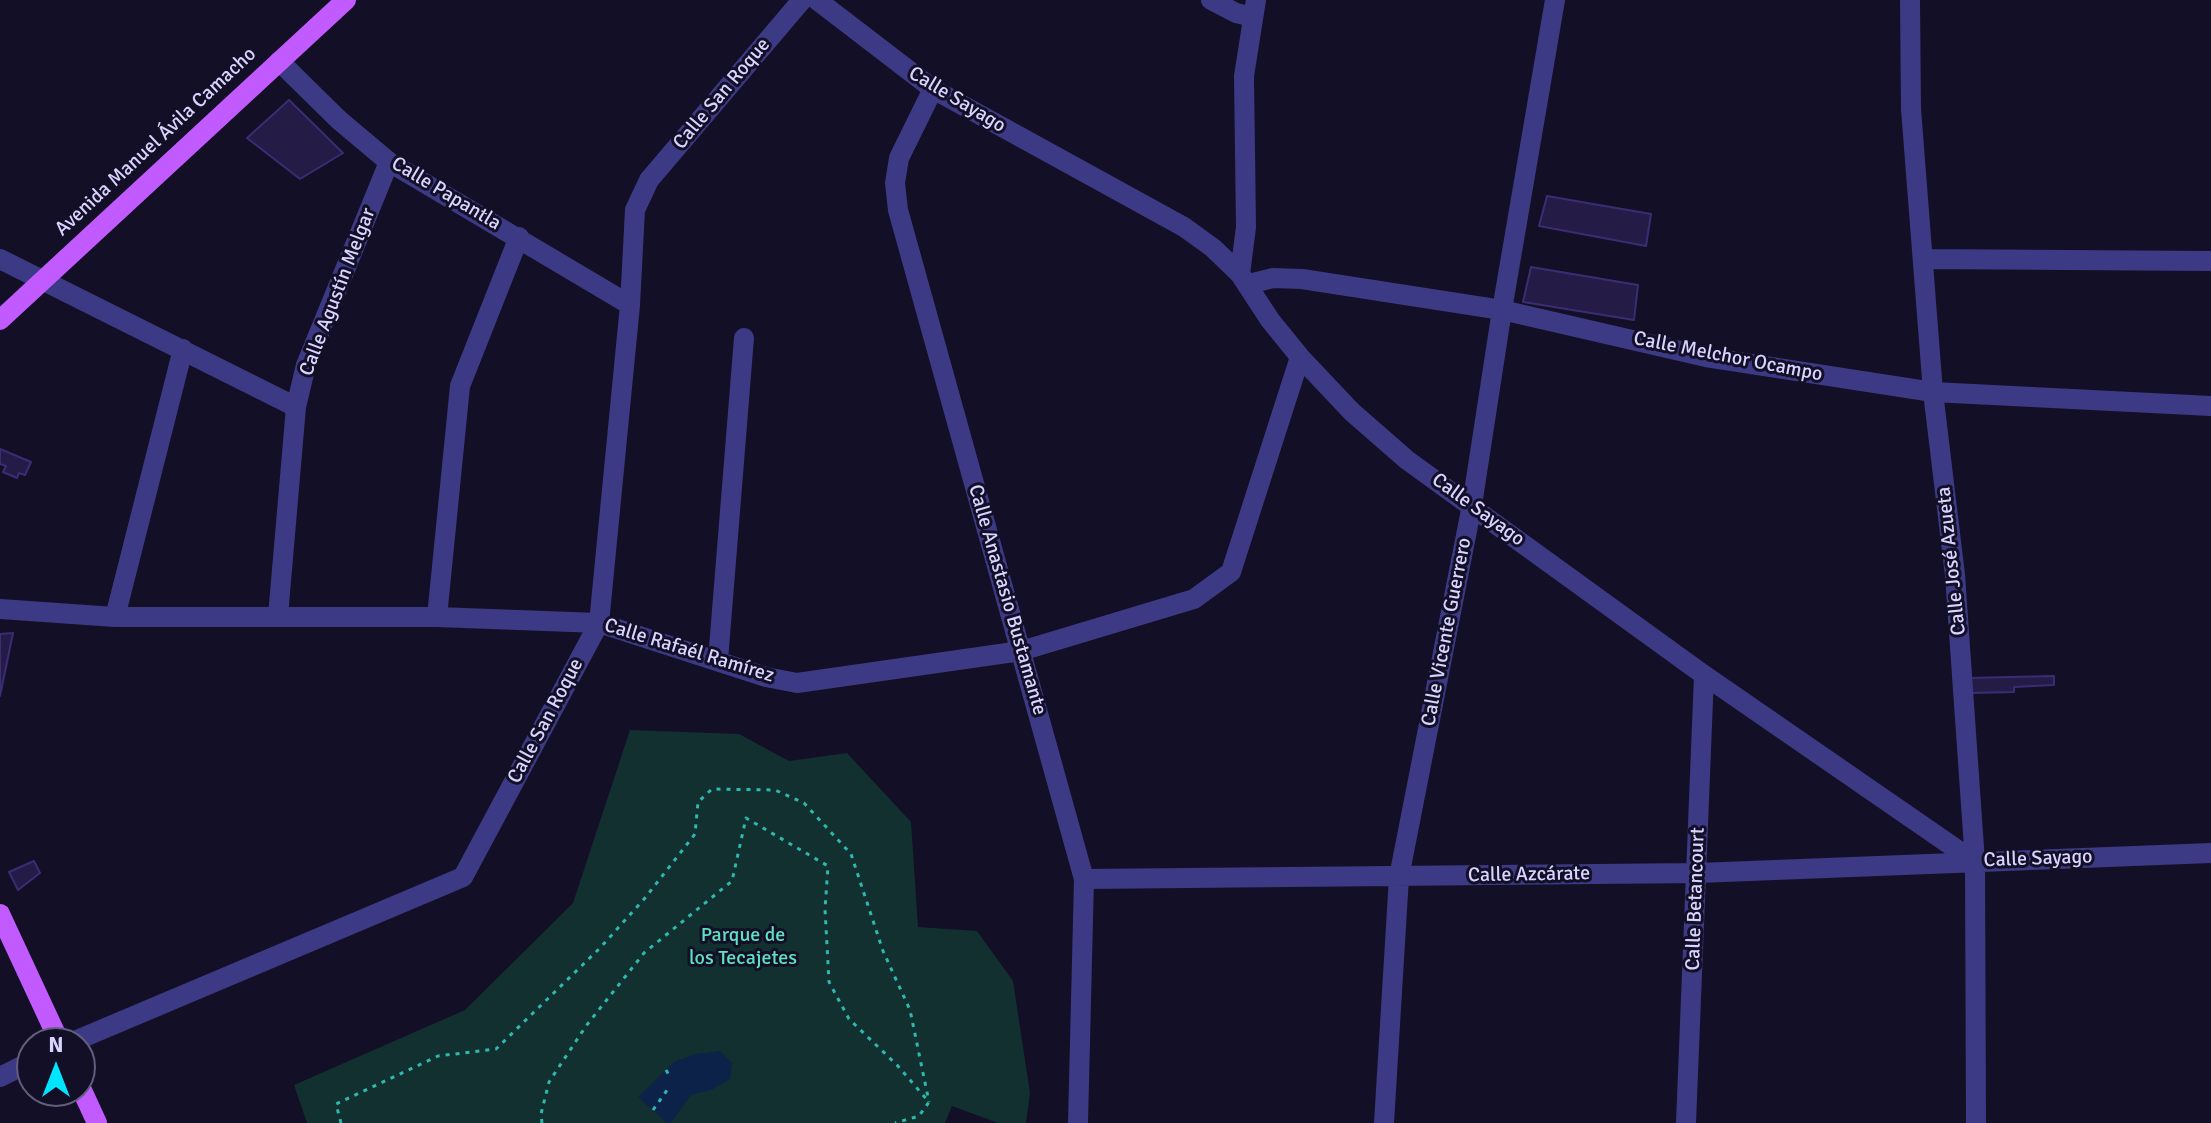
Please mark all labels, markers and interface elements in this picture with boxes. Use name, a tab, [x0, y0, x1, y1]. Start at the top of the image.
street label: Calle San Roque	[668, 33, 776, 155]
street label: Avenida Manuel Ávila Camacho	[51, 43, 261, 241]
street label: Calle Sayago	[904, 62, 1010, 138]
street label: Calle Papantla	[387, 152, 505, 236]
street label: Calle Agustín Melgar	[295, 205, 381, 379]
street label: Calle Melchor Ocampo	[1632, 327, 1824, 387]
street label: Calle Sayago	[1427, 468, 1529, 552]
street label: Calle Anastasio Bustamante	[963, 482, 1051, 718]
street label: Calle José Azueta	[1932, 485, 1972, 637]
street label: Calle Vicente Guerrero	[1417, 536, 1477, 728]
street label: Calle Rafaél Ramírez	[601, 614, 777, 688]
street label: Calle San Roque	[503, 654, 589, 788]
street label: Calle Betancourt	[1682, 827, 1710, 971]
street label: Calle Sayago	[1983, 845, 2093, 873]
street label: Calle Azcárate	[1468, 862, 1590, 888]
park label: Parque de los Tecajetes	[689, 924, 797, 971]
north arrow	[16, 1027, 96, 1107]
text: N	[48, 1031, 64, 1058]

